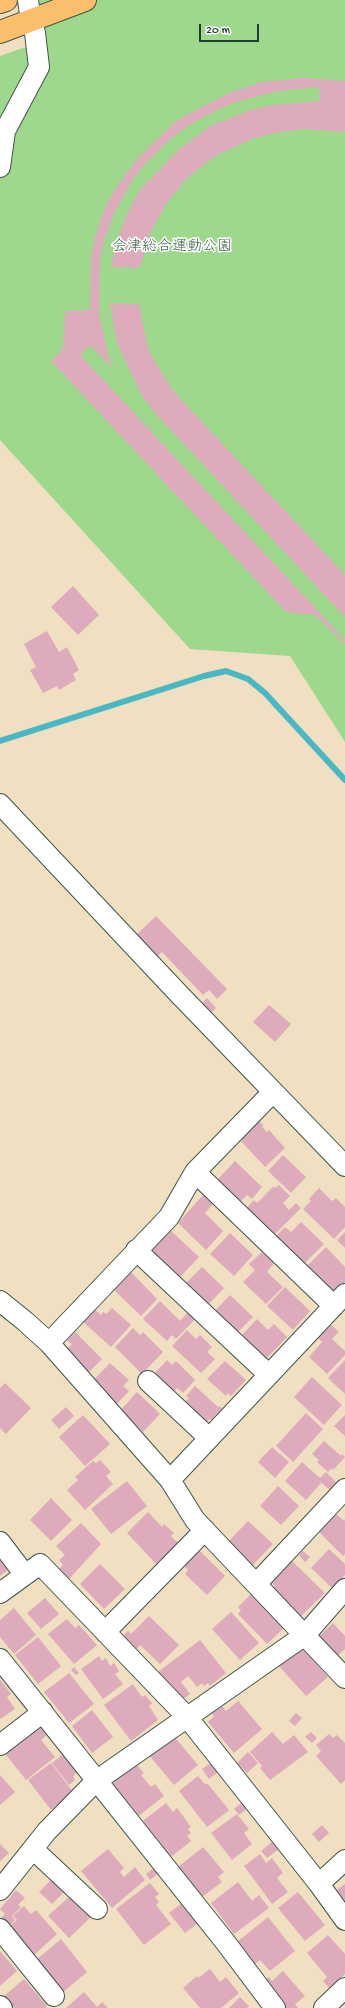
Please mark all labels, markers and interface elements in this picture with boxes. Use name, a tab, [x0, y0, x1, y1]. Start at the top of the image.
scale bar	[201, 16, 261, 42]
text: 20 m	[206, 24, 230, 38]
park label: 会津総合運動公園	[112, 239, 232, 257]

